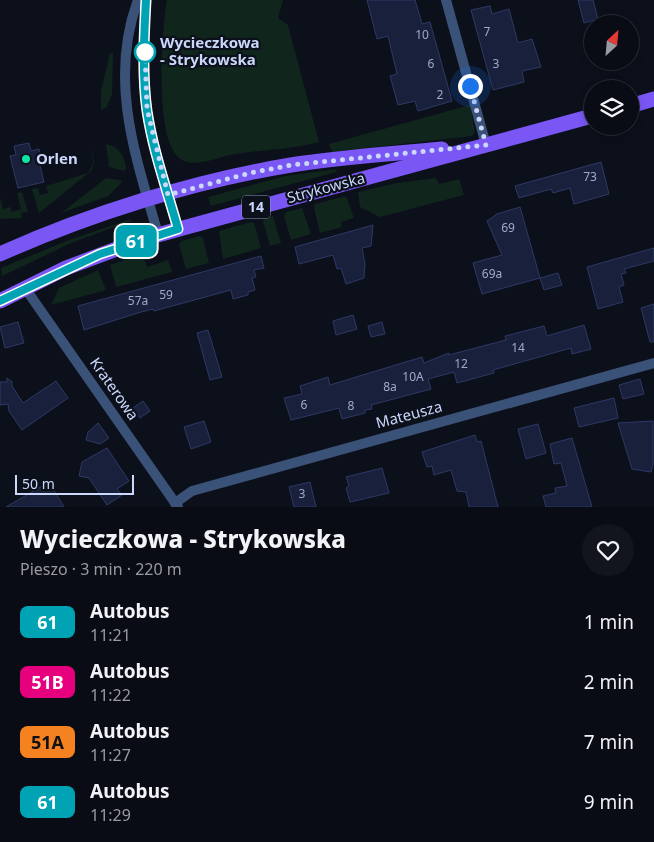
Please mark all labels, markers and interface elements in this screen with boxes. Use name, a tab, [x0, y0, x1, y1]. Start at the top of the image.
north arrow	[584, 15, 639, 70]
map controls	[584, 15, 639, 135]
house number: 7	[484, 23, 491, 40]
house number: 10	[415, 26, 429, 43]
place label: Wycieczkowa - Strykowska	[160, 32, 260, 69]
marker: Wycieczkowa - Strykowska	[134, 41, 156, 63]
house number: 6	[428, 55, 435, 72]
house number: 3	[493, 55, 500, 72]
your location	[458, 74, 483, 99]
button: layers	[584, 80, 639, 135]
house number: 2	[437, 86, 444, 103]
place label: Orlen	[36, 148, 78, 168]
marker: Orlen	[20, 153, 32, 165]
street label: Strykowska	[285, 167, 367, 207]
house number: 73	[583, 168, 597, 185]
road number: 14	[242, 196, 270, 218]
house number: 69	[501, 219, 515, 236]
line badge: 61	[114, 225, 158, 257]
text: 61	[126, 229, 146, 253]
house number: 69a	[482, 265, 502, 282]
house number: 59	[159, 286, 173, 303]
house number: 57a	[128, 292, 148, 309]
house number: 14	[511, 339, 525, 356]
street label: Kraterowa	[86, 353, 144, 424]
house number: 12	[454, 355, 468, 372]
house number: 10A	[402, 368, 424, 385]
house number: 8a	[383, 378, 397, 395]
house number: 6	[301, 396, 308, 413]
street label: Mateusza	[373, 396, 444, 432]
house number: 8	[348, 397, 355, 414]
scale bar	[15, 472, 134, 495]
text: 50 m	[22, 474, 55, 493]
house number: 3	[299, 485, 306, 502]
text: Wycieczkowa - Strykowska	[20, 522, 346, 555]
button: heart	[582, 524, 634, 576]
text: Pieszo · 3 min · 220 m	[20, 558, 182, 580]
text: Autobus	[90, 598, 170, 624]
text: 1 min	[584, 609, 634, 635]
text: 61	[37, 610, 58, 634]
text: 11:21	[90, 624, 131, 646]
text: Autobus	[90, 658, 170, 684]
text: 2 min	[584, 669, 634, 695]
text: 51B	[31, 670, 64, 694]
text: 11:22	[90, 684, 131, 706]
text: Autobus	[90, 718, 170, 744]
text: 7 min	[584, 729, 634, 755]
text: 51A	[31, 730, 64, 754]
text: 11:27	[90, 744, 131, 766]
text: Autobus	[90, 778, 170, 804]
text: 9 min	[584, 789, 634, 815]
text: 61	[37, 790, 58, 814]
text: 11:29	[90, 804, 131, 826]

